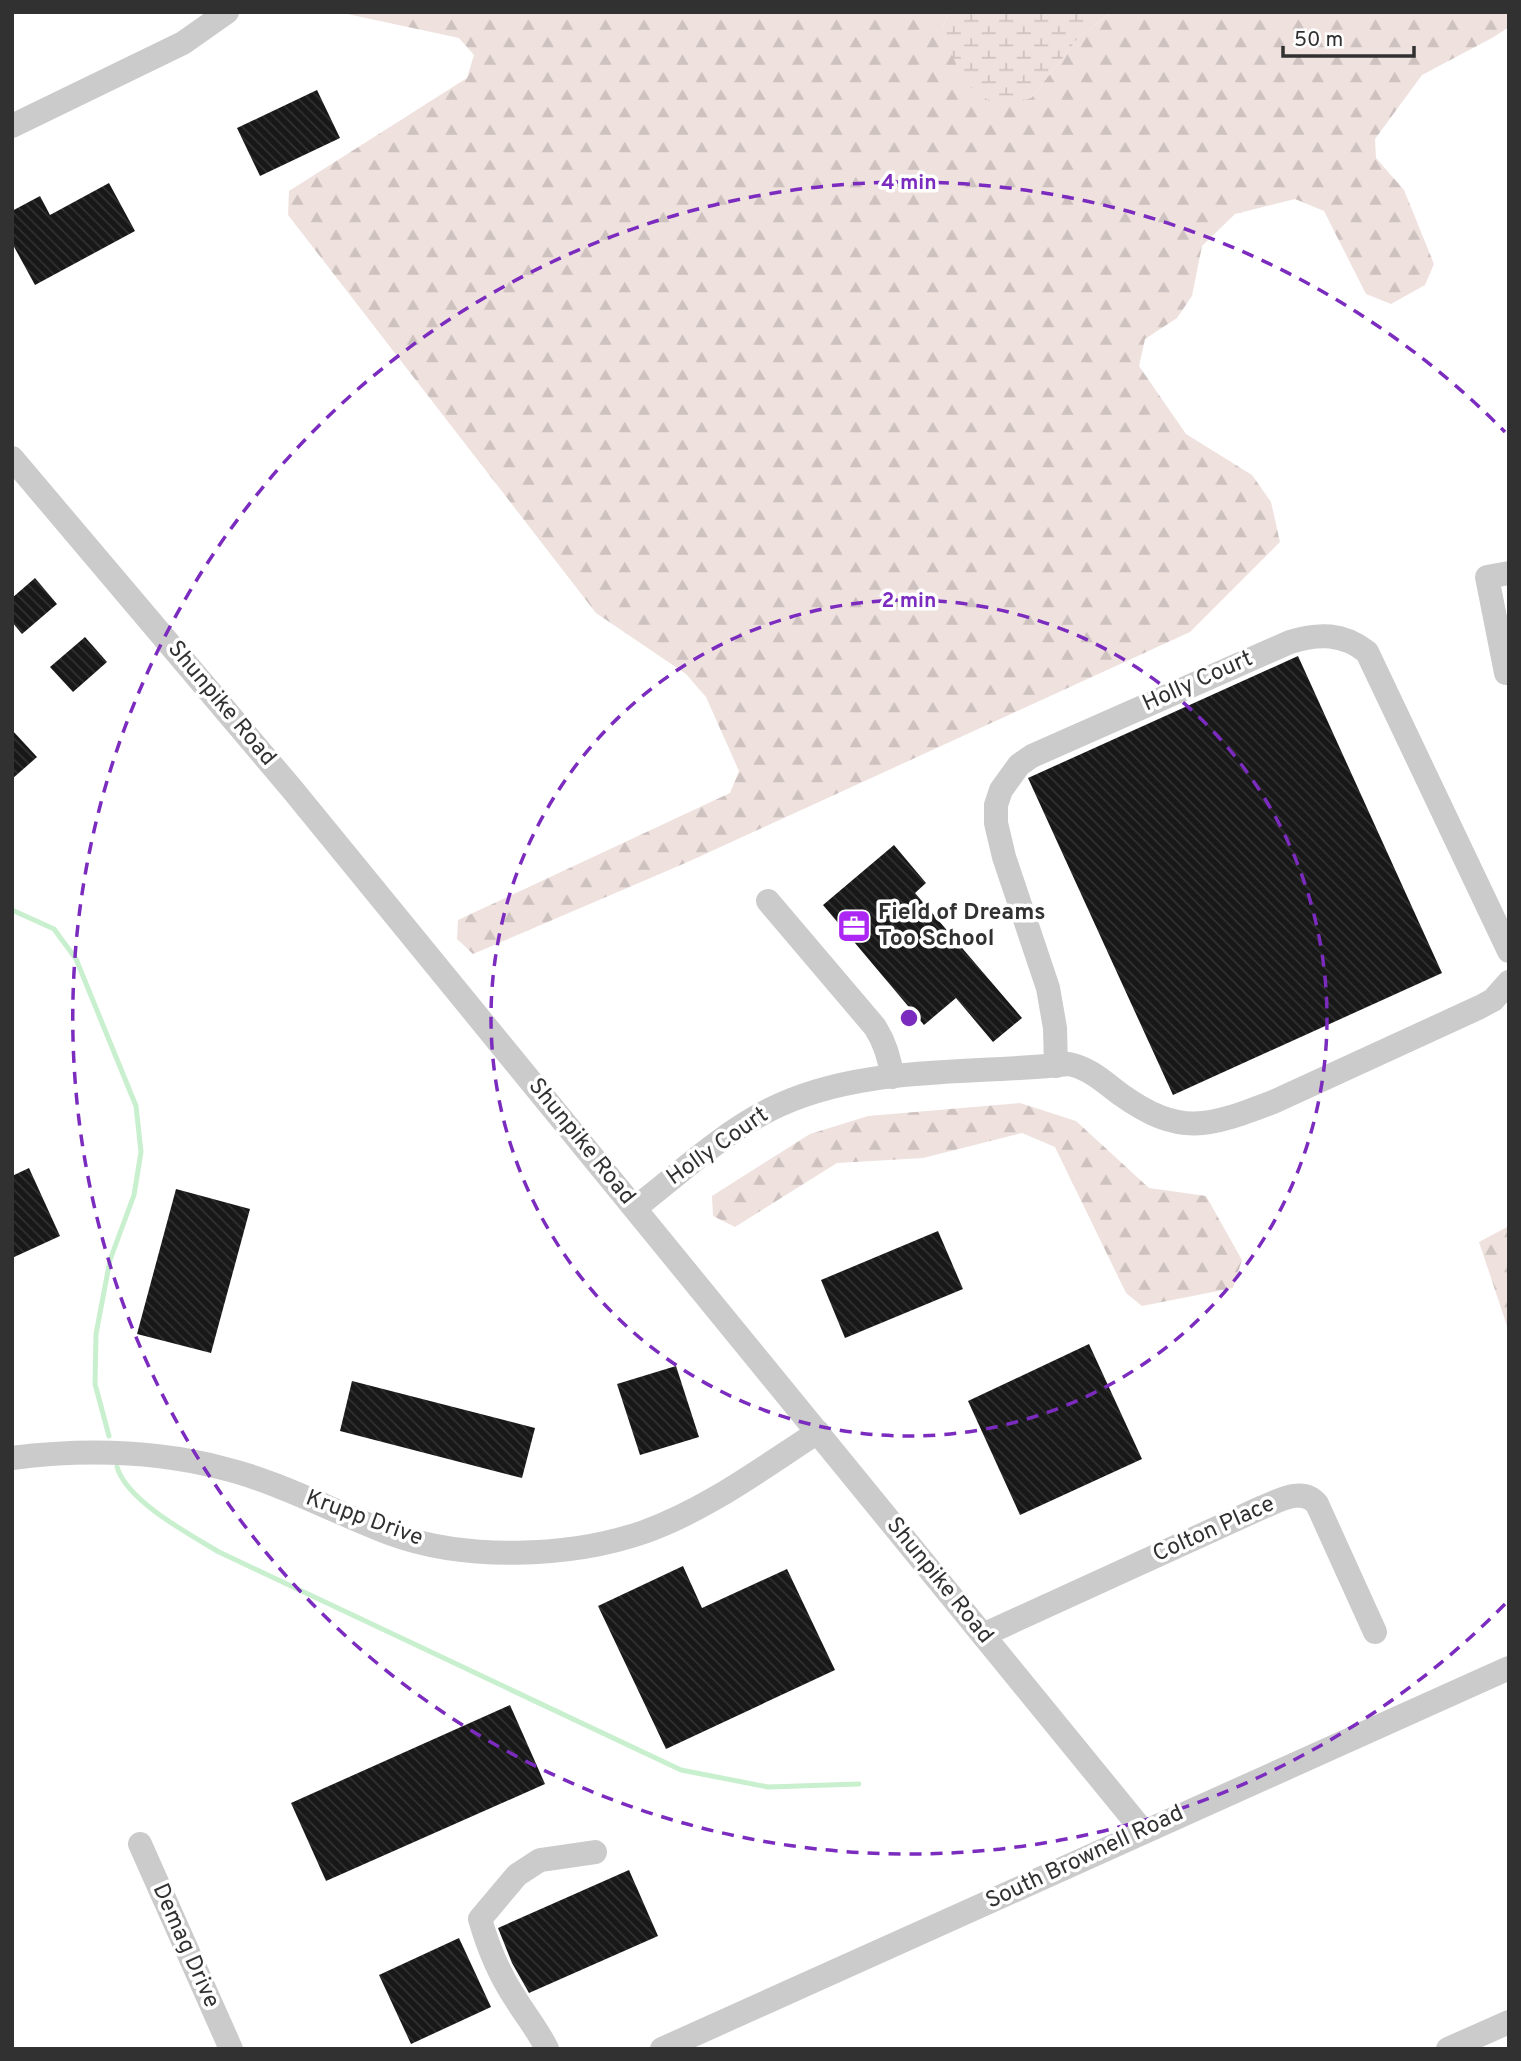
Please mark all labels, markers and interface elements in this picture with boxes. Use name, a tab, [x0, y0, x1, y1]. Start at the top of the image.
scale bar	[1283, 14, 1414, 58]
text: 50 m	[1294, 27, 1343, 54]
text: 4 min	[881, 170, 937, 197]
text: 2 min	[882, 588, 936, 615]
street label: Shunpike Road	[160, 636, 282, 772]
street label: Holly Court	[1138, 645, 1258, 719]
place label: Field of Dreams Too School	[878, 899, 1046, 954]
office icon: Field of Dreams Too School	[835, 907, 873, 945]
centre of rings	[897, 1006, 921, 1030]
street label: Shunpike Road	[521, 1073, 641, 1211]
street label: Holly Court	[662, 1101, 774, 1193]
street label: Krupp Drive	[301, 1484, 427, 1554]
street label: Colton Place	[1149, 1490, 1279, 1570]
street label: Shunpike Road	[879, 1512, 999, 1650]
street label: South Brownell Road	[982, 1800, 1188, 1916]
street label: Demag Drive	[145, 1879, 225, 2013]

